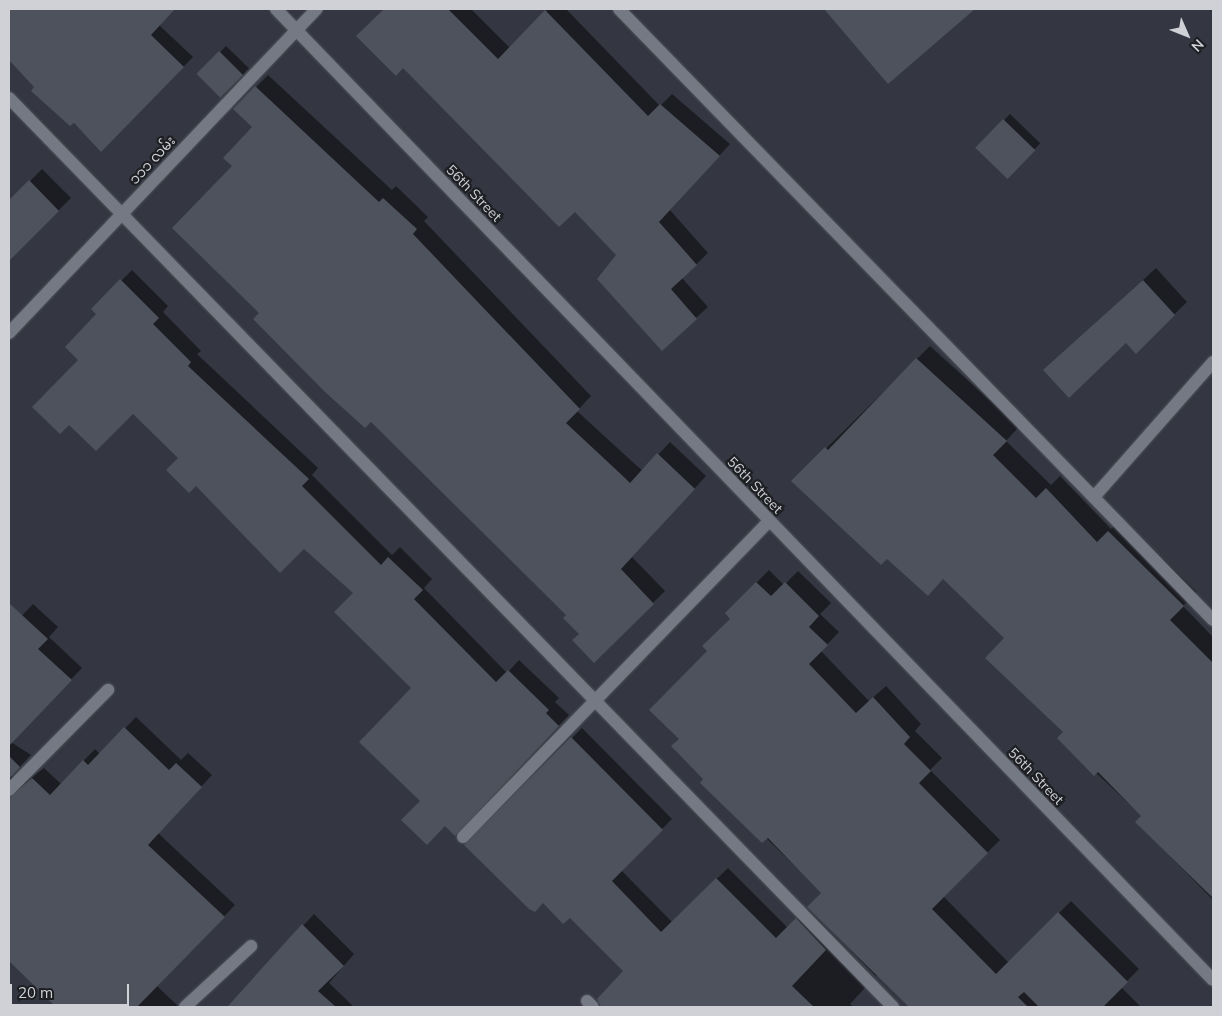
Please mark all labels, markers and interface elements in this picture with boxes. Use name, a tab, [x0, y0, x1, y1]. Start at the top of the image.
north arrow	[1162, 10, 1212, 60]
text: N	[1188, 35, 1208, 55]
street label: ၁၁၁ လမ်း	[125, 132, 179, 188]
street label: 56th Street	[443, 161, 505, 225]
street label: 56th Street	[724, 453, 786, 517]
street label: 56th Street	[1005, 744, 1067, 808]
scale bar	[12, 974, 131, 1006]
text: 20 m	[18, 983, 53, 1002]

